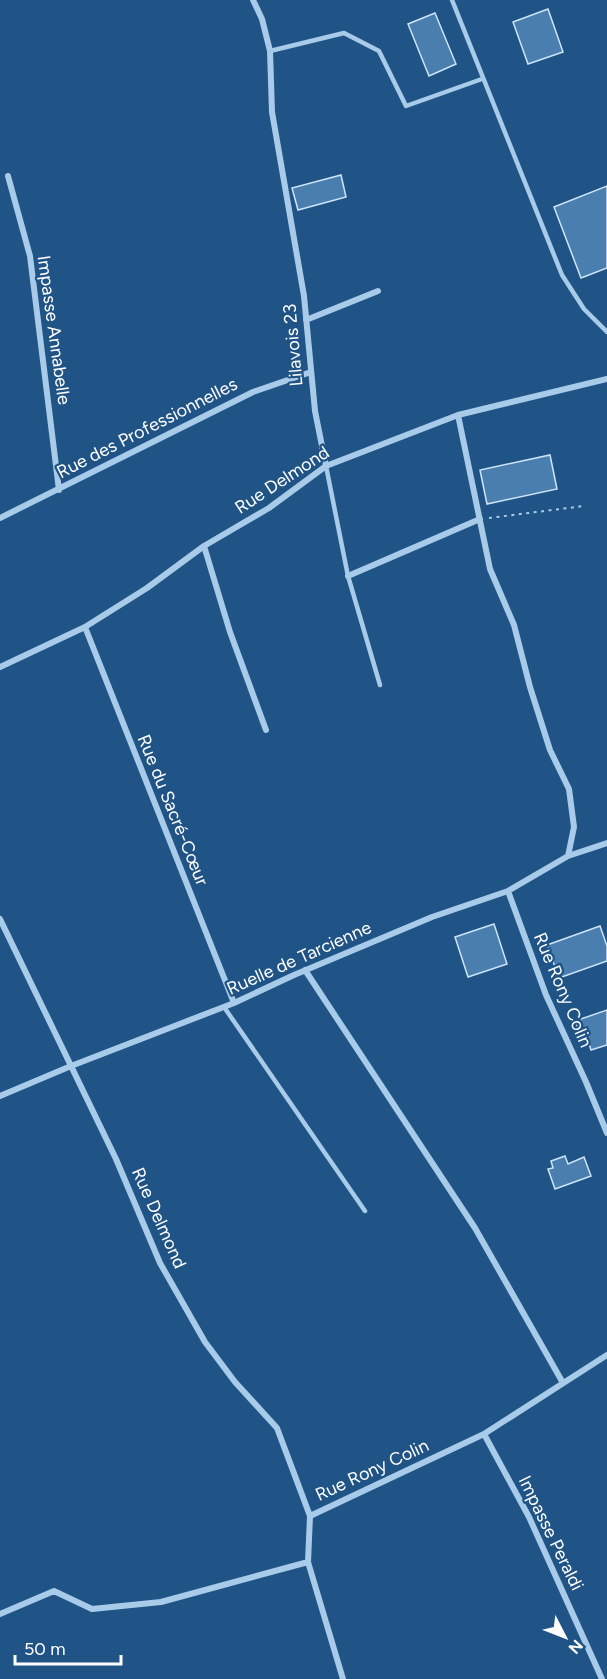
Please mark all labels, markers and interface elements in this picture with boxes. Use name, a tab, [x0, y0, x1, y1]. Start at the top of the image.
street label: Impasse Annabelle	[33, 254, 75, 406]
street label: Lilavois 23	[278, 303, 308, 387]
street label: Rue des Professionnelles	[53, 373, 241, 483]
street label: Rue Delmond	[231, 441, 333, 519]
street label: Rue du Sacré-Cœur	[133, 731, 213, 889]
street label: Ruelle de Tarcienne	[223, 916, 375, 1000]
street label: Rue Rony Colin	[529, 929, 597, 1051]
street label: Rue Delmond	[127, 1164, 191, 1272]
street label: Rue Rony Colin	[312, 1434, 432, 1506]
street label: Impasse Peraldi	[514, 1472, 588, 1594]
north arrow	[535, 1607, 595, 1667]
scale bar	[15, 1628, 122, 1666]
text: N	[565, 1636, 587, 1658]
text: 50 m	[24, 1638, 66, 1660]

